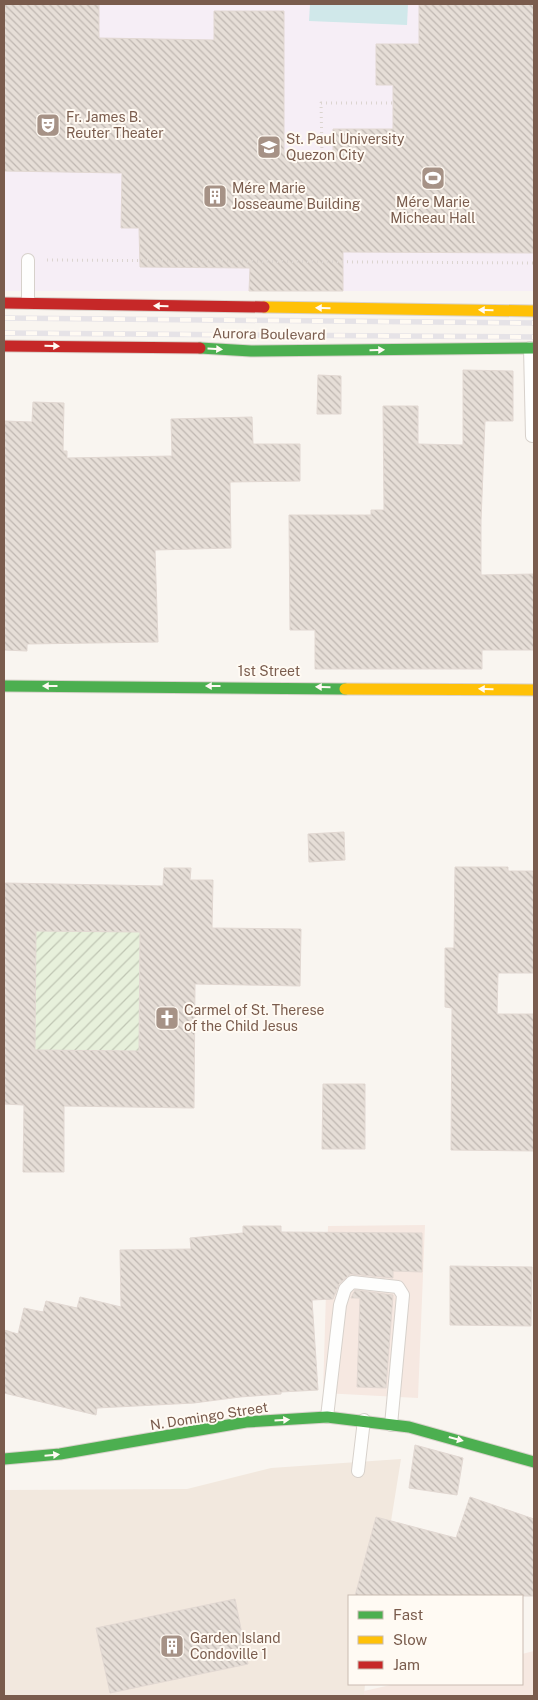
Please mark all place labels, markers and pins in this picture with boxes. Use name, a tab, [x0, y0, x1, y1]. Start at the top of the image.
place label: Fr. James B. Reuter Theater	[66, 109, 164, 141]
theatre icon: Fr. James B. Reuter Theater	[35, 112, 61, 138]
place label: St. Paul University Quezon City	[286, 131, 405, 163]
school or university icon: St. Paul University Quezon City	[256, 134, 282, 160]
sports icon: Mére Marie Micheau Hall	[420, 165, 446, 191]
place label: Mére Marie Josseaume Building	[232, 180, 361, 212]
building icon: Mére Marie Josseaume Building	[202, 183, 228, 209]
place label: Mére Marie Micheau Hall	[390, 194, 476, 226]
place label: Carmel of St. Therese of the Child Jesus	[184, 1002, 324, 1034]
church icon: Carmel of St. Therese of the Child Jesus	[154, 1005, 180, 1031]
place label: Garden Island Condoville 1	[190, 1630, 281, 1662]
building icon: Garden Island Condoville 1	[159, 1633, 185, 1659]

